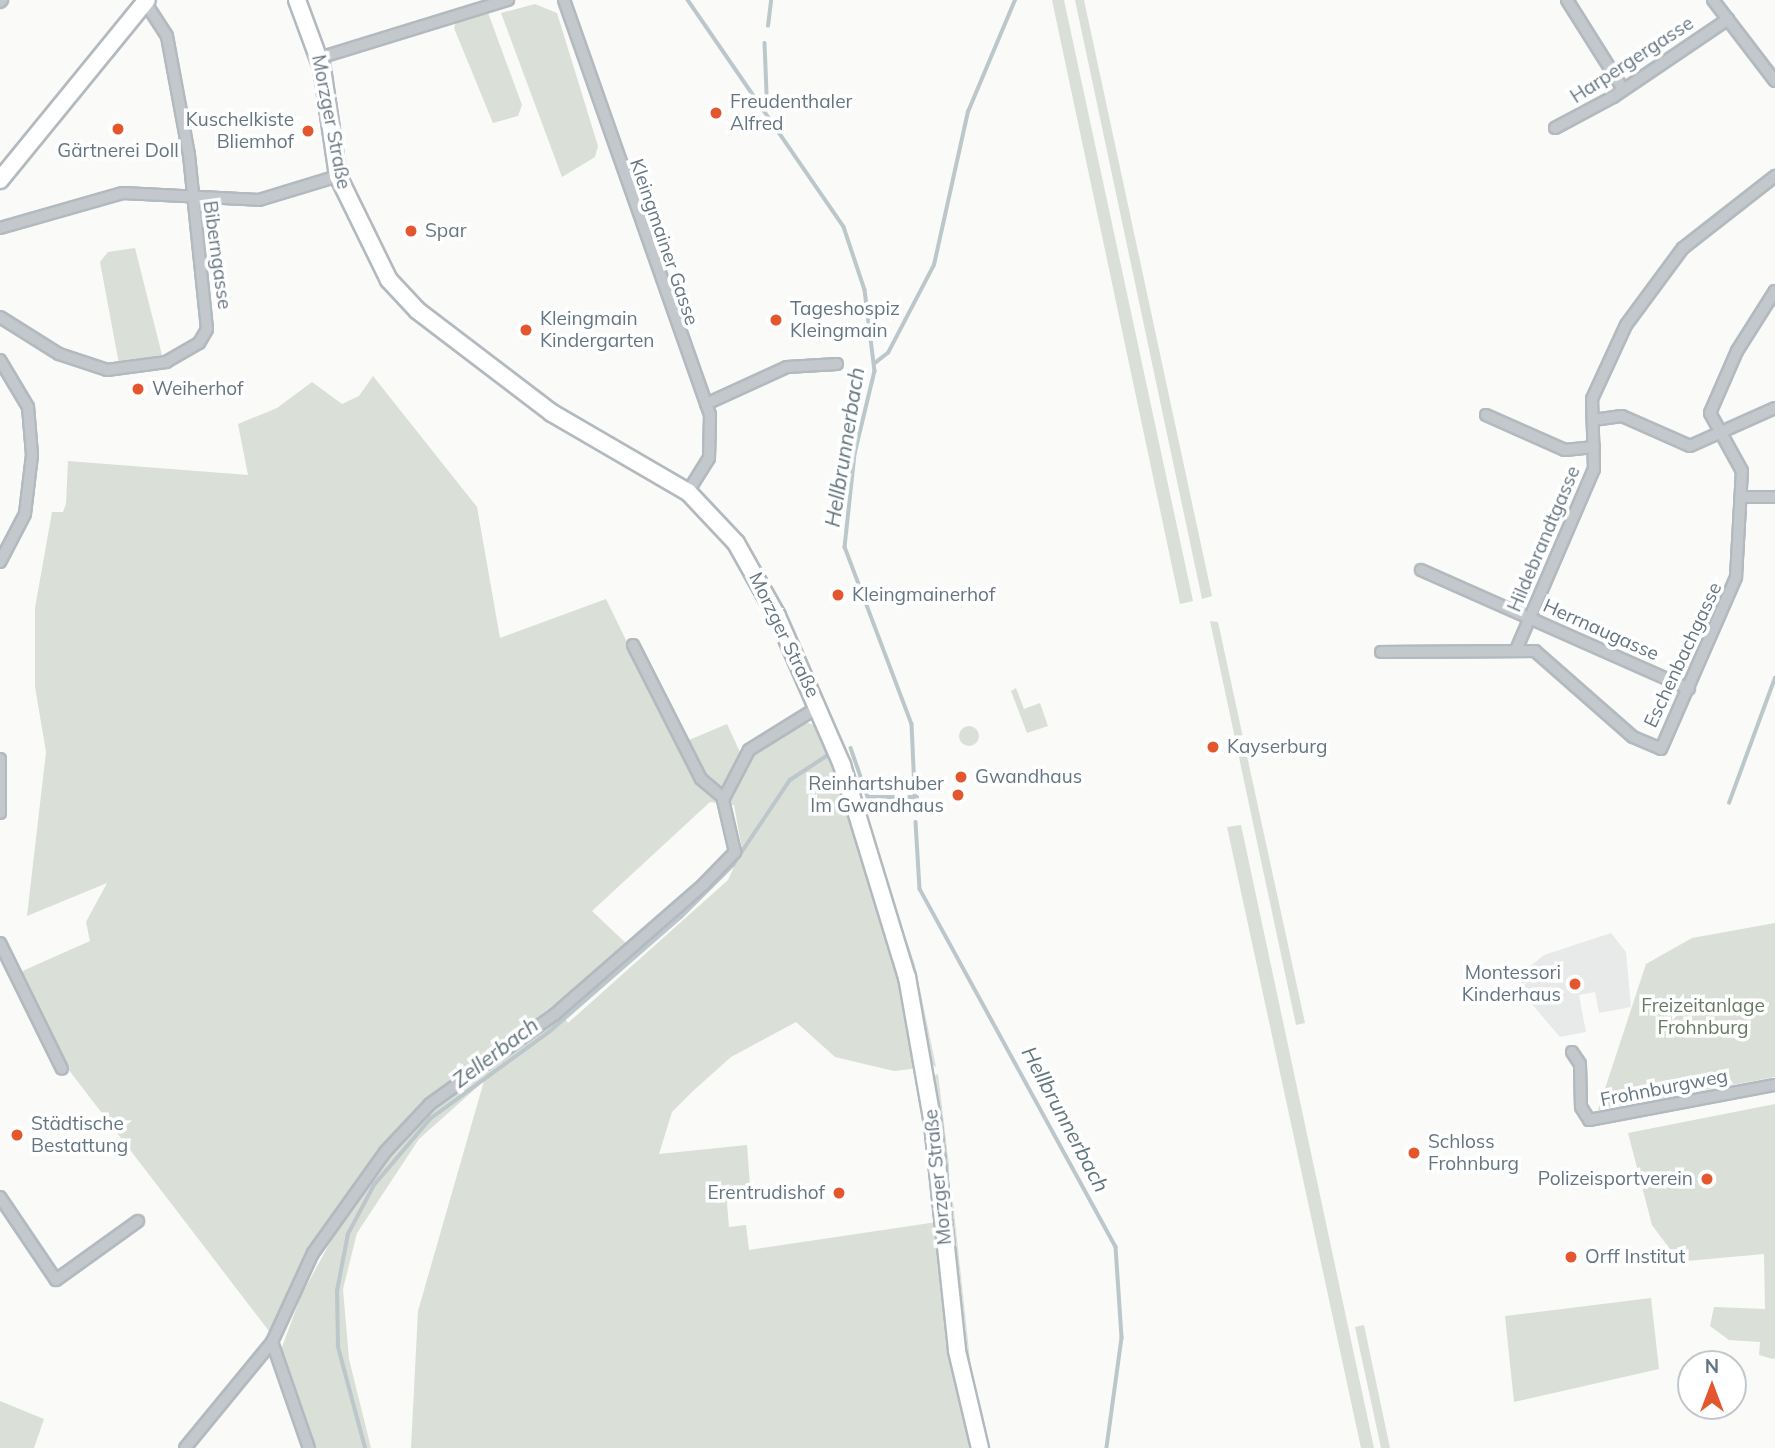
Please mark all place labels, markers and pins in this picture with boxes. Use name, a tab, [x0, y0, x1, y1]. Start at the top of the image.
place label: Freudenthaler Alfred	[730, 91, 852, 135]
marker: Freudenthaler Alfred	[708, 105, 724, 121]
place label: Kuschelkiste Bliemhof	[186, 109, 294, 153]
marker: Gärtnerei Doll	[110, 121, 126, 137]
marker: Kuschelkiste Bliemhof	[300, 123, 316, 139]
place label: Gärtnerei Doll	[57, 140, 179, 162]
place label: Spar	[425, 220, 467, 242]
marker: Spar	[403, 223, 419, 239]
place label: Tageshospiz Kleingmain	[790, 298, 900, 342]
place label: Kleingmain Kindergarten	[540, 308, 654, 352]
marker: Tageshospiz Kleingmain	[768, 312, 784, 328]
marker: Kleingmain Kindergarten	[518, 322, 534, 338]
place label: Weiherhof	[152, 378, 244, 400]
marker: Weiherhof	[130, 381, 146, 397]
place label: Kleingmainerhof	[852, 584, 995, 606]
marker: Kleingmainerhof	[830, 587, 846, 603]
place label: Kayserburg	[1227, 736, 1328, 758]
marker: Kayserburg	[1205, 739, 1221, 755]
place label: Gwandhaus	[975, 766, 1082, 788]
marker: Gwandhaus	[953, 769, 969, 785]
place label: Reinhartshuber Im Gwandhaus	[808, 773, 944, 817]
marker: Reinhartshuber Im Gwandhaus	[950, 787, 966, 803]
place label: Montessori Kinderhaus	[1462, 962, 1561, 1006]
marker: Montessori Kinderhaus	[1567, 976, 1583, 992]
place label: Städtische Bestattung	[31, 1113, 128, 1157]
marker: Städtische Bestattung	[9, 1127, 25, 1143]
place label: Schloss Frohnburg	[1428, 1131, 1519, 1175]
marker: Schloss Frohnburg	[1406, 1145, 1422, 1161]
place label: Polizeisportverein	[1538, 1168, 1693, 1190]
marker: Polizeisportverein	[1699, 1171, 1715, 1187]
place label: Erentrudishof	[707, 1182, 825, 1204]
marker: Erentrudishof	[831, 1185, 847, 1201]
place label: Orff Institut	[1585, 1246, 1685, 1268]
marker: Orff Institut	[1563, 1249, 1579, 1265]

